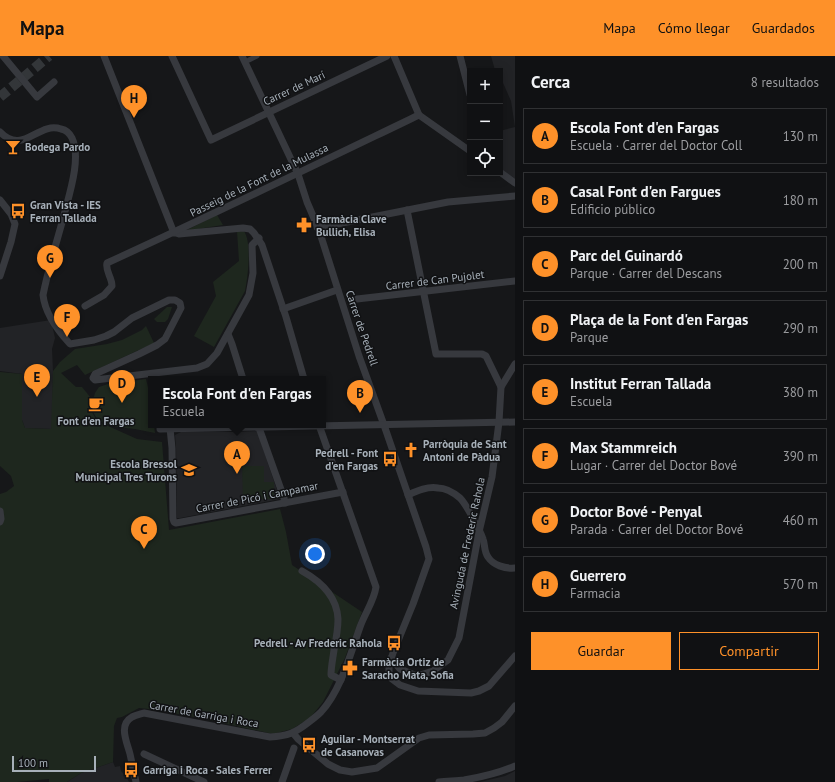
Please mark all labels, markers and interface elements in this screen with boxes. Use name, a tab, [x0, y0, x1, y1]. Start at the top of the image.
text: Mapa	[20, 16, 64, 40]
text: Mapa	[603, 19, 636, 37]
text: Cómo llegar	[658, 19, 730, 37]
text: Guardados	[752, 19, 815, 37]
street label: Carrer de Marí	[261, 68, 327, 108]
map controls	[467, 68, 503, 176]
button: +	[467, 68, 503, 104]
text: Cerca	[531, 71, 570, 93]
text: 8 resultados	[751, 74, 819, 91]
pin: H	[121, 85, 147, 118]
button: −	[467, 104, 503, 140]
text: Escola Font d'en Fargas	[570, 118, 719, 137]
text: A	[541, 128, 549, 145]
text: 130 m	[783, 128, 818, 145]
text: Escuela · Carrer del Doctor Coll	[570, 137, 742, 154]
bar icon: Bodega Pardo	[4, 138, 22, 156]
place label: Bodega Pardo	[25, 140, 90, 154]
street label: Passeig de la Font de la Mulassa	[188, 140, 330, 220]
button: locate	[467, 140, 503, 176]
text: Casal Font d'en Fargues	[570, 182, 721, 201]
text: B	[541, 192, 549, 209]
text: 180 m	[783, 192, 818, 209]
place label: Gran Vista - IES Ferran Tallada	[30, 198, 101, 225]
text: Edificio público	[570, 201, 655, 218]
bus stop icon: Gran Vista - IES Ferran Tallada	[9, 202, 27, 220]
place label: Farmàcia Clave Bullich, Elisa	[316, 212, 387, 239]
pharmacy icon: Farmàcia Clave Bullich, Elisa	[295, 216, 313, 234]
pin: G	[37, 245, 63, 278]
text: Parc del Guinardó	[570, 246, 683, 265]
text: C	[541, 256, 549, 273]
text: 200 m	[783, 256, 818, 273]
text: Parque · Carrer del Descans	[570, 265, 722, 282]
street label: Carrer de Can Pujolet	[385, 267, 485, 293]
street label: Carrer de Pedrell	[343, 288, 382, 368]
pin: F	[54, 304, 80, 337]
text: Plaça de la Font d'en Fargas	[570, 310, 748, 329]
text: D	[541, 320, 549, 337]
text: 290 m	[783, 320, 818, 337]
text: Parque	[570, 329, 608, 346]
pin: E	[24, 364, 50, 397]
pin: D	[109, 370, 135, 403]
text: Institut Ferran Tallada	[570, 374, 711, 393]
popup	[148, 376, 326, 428]
pin: B	[347, 380, 373, 413]
text: Escola Font d'en Fargas	[162, 384, 312, 403]
text: E	[542, 384, 548, 401]
text: 380 m	[783, 384, 818, 401]
text: Escuela	[570, 393, 612, 410]
cafe icon: Font d'en Fargas	[87, 395, 105, 413]
text: Escuela	[162, 403, 205, 420]
place label: Font d'en Fargas	[58, 414, 135, 428]
place label: Parròquia de Sant Antoni de Pàdua	[423, 437, 507, 464]
text: Max Stammreich	[570, 438, 677, 457]
pin: A	[224, 441, 250, 474]
church icon: Parròquia de Sant Antoni de Pàdua	[402, 441, 420, 459]
place label: Pedrell - Font d'en Fargas	[315, 446, 378, 473]
text: F	[542, 448, 548, 465]
text: 390 m	[783, 448, 818, 465]
bus stop icon: Pedrell - Font d'en Fargas	[381, 450, 399, 468]
place label: Escola Bressol Municipal Tres Turons	[76, 457, 178, 484]
text: Lugar · Carrer del Doctor Bové	[570, 457, 737, 474]
school or university icon: Escola Bressol Municipal Tres Turons	[180, 461, 198, 479]
street label: Avinguda de Frederic Rahola	[446, 476, 488, 610]
street label: Carrer de Picó i Campamar	[195, 478, 320, 516]
text: Doctor Bové - Penyal	[570, 502, 702, 521]
text: G	[541, 512, 549, 529]
text: 460 m	[783, 512, 818, 529]
pin: C	[131, 516, 157, 549]
text: Parada · Carrer del Doctor Bové	[570, 521, 743, 538]
your location	[305, 544, 325, 564]
text: Guerrero	[570, 566, 626, 585]
text: H	[541, 576, 549, 593]
text: 570 m	[783, 576, 818, 593]
text: Farmacia	[570, 585, 620, 602]
button: Guardar	[531, 632, 671, 670]
button: Compartir	[679, 632, 819, 670]
bus stop icon: Pedrell - Av Frederic Rahola	[385, 634, 403, 652]
place label: Pedrell - Av Frederic Rahola	[254, 636, 382, 650]
place label: Farmàcia Ortiz de Saracho Mata, Sofia	[362, 655, 454, 682]
pharmacy icon: Farmàcia Ortiz de Saracho Mata, Sofia	[341, 659, 359, 677]
street label: Carrer de Garriga i Roca	[148, 697, 260, 731]
place label: Aguilar - Montserrat de Casanovas	[321, 732, 415, 759]
bus stop icon: Aguilar - Montserrat de Casanovas	[300, 736, 318, 754]
scale bar	[12, 754, 96, 773]
text: 100 m	[18, 756, 48, 770]
bus stop icon: Garriga i Roca - Sales Ferrer	[122, 761, 140, 779]
place label: Garriga i Roca - Sales Ferrer	[143, 763, 272, 777]

